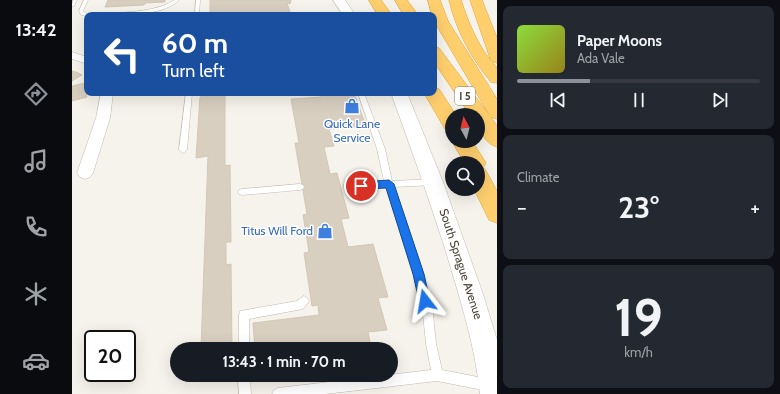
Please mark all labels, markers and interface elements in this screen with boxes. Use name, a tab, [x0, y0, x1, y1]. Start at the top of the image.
text: 13:42	[15, 19, 57, 41]
text: 60 m	[162, 26, 228, 60]
icon: left	[96, 28, 148, 80]
text: Paper Moons	[577, 32, 662, 50]
text: Ada Vale	[577, 50, 625, 66]
text: Turn left	[162, 60, 225, 82]
icon: directions	[22, 80, 50, 108]
road number: I 5	[455, 87, 475, 105]
icon: previous	[547, 89, 569, 111]
icon: pause	[628, 89, 650, 111]
icon: next	[709, 89, 731, 111]
shop icon: Quick Lane Service	[343, 97, 361, 115]
north arrow	[445, 108, 485, 148]
map controls	[445, 108, 485, 196]
place label: Quick Lane Service	[324, 116, 380, 145]
icon: music	[22, 147, 50, 175]
button: search	[445, 156, 485, 196]
pin	[344, 169, 378, 203]
text: Climate	[517, 169, 559, 185]
icon: arrive	[350, 175, 372, 197]
text: 23°	[618, 189, 659, 226]
text: −	[517, 194, 527, 221]
text: +	[750, 194, 760, 221]
street label: South Sprague Avenue	[437, 207, 486, 321]
icon: phone	[22, 213, 50, 241]
shop icon: Titus Will Ford	[316, 222, 334, 240]
place label: Titus Will Ford	[241, 223, 313, 238]
icon: climate	[22, 280, 50, 308]
position arrow	[404, 280, 446, 322]
text: 19	[614, 286, 663, 349]
speed limit sign: 20	[84, 330, 136, 382]
text: km/h	[624, 344, 653, 360]
icon: car	[22, 347, 50, 375]
text: 13:43 · 1 min · 70 m	[222, 353, 346, 371]

